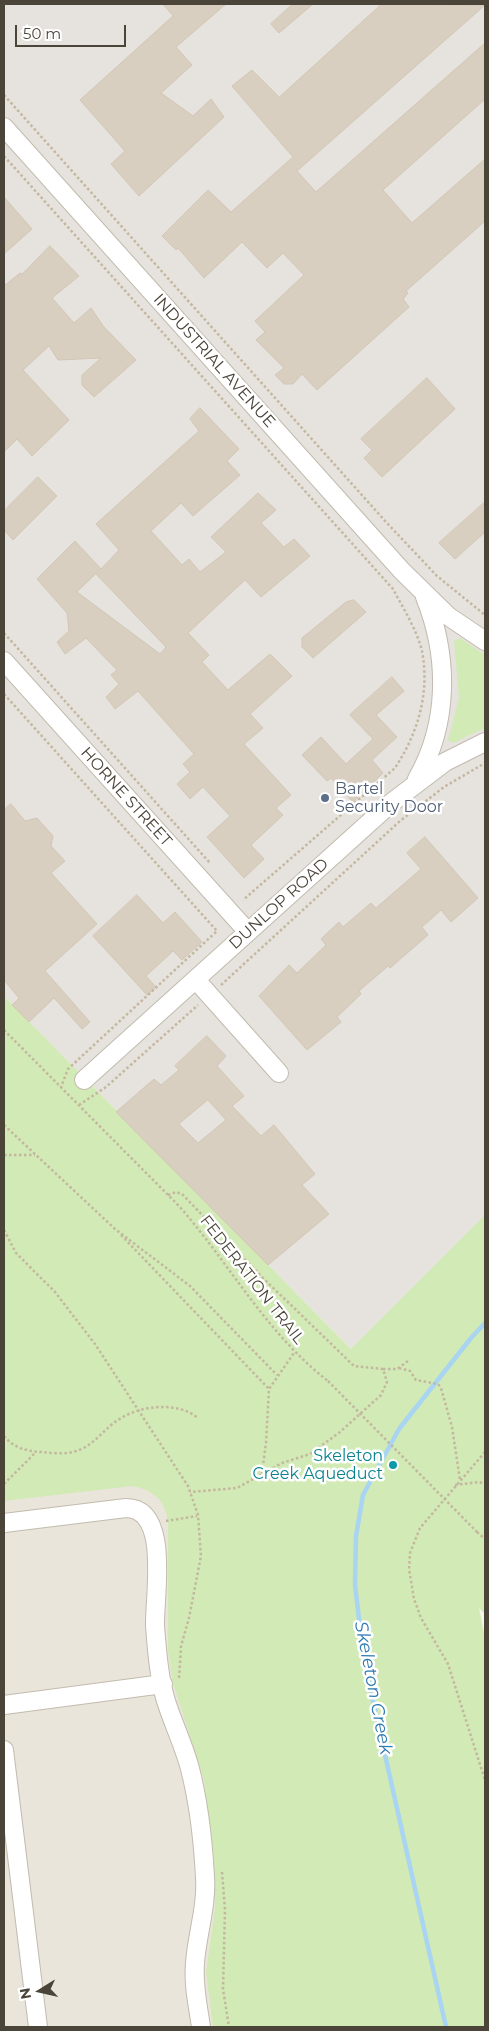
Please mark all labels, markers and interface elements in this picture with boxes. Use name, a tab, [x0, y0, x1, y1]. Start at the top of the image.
scale bar	[18, 15, 129, 47]
text: 50 m	[23, 24, 61, 43]
street label: INDUSTRIAL AVENUE	[149, 290, 279, 432]
street label: HORNE STREET	[76, 743, 176, 851]
place label: Bartel Security Door	[335, 779, 443, 817]
marker: Bartel Security Door	[319, 792, 331, 804]
street label: DUNLOP ROAD	[225, 854, 333, 954]
street label: FEDERATION TRAIL	[196, 1212, 308, 1348]
place label: Skeleton Creek Aqueduct	[252, 1446, 383, 1484]
marker: Skeleton Creek Aqueduct	[387, 1459, 399, 1471]
water label: Skeleton Creek	[349, 1619, 397, 1757]
north arrow	[15, 1966, 65, 2016]
text: N	[15, 1986, 35, 2001]

